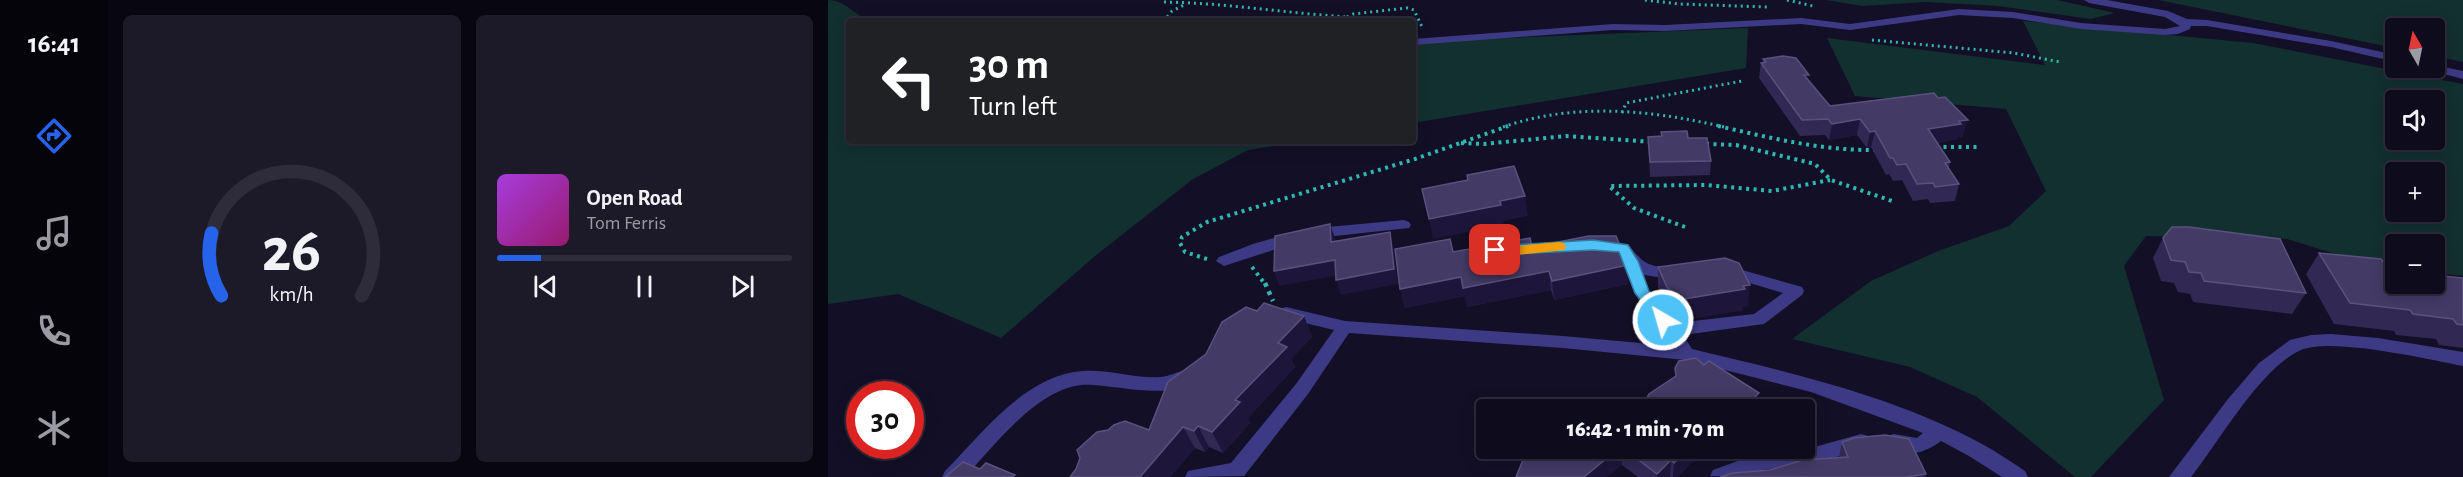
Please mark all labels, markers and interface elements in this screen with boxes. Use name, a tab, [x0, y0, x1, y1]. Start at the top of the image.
north arrow	[2385, 18, 2445, 78]
map controls	[2385, 18, 2445, 294]
text: 16:41	[28, 30, 80, 57]
icon: left	[870, 42, 948, 120]
text: 30 m	[969, 44, 1049, 86]
button: sound	[2385, 90, 2445, 150]
text: Turn left	[969, 93, 1057, 120]
icon: directions	[33, 115, 75, 157]
button: +	[2385, 162, 2445, 222]
text: Open Road	[587, 187, 683, 209]
icon: music	[33, 212, 75, 254]
text: Tom Ferris	[587, 213, 666, 233]
text: 26	[262, 220, 322, 282]
pin	[1469, 224, 1520, 275]
icon: arrive	[1478, 233, 1511, 266]
button: −	[2385, 234, 2445, 294]
icon: previous	[529, 270, 562, 303]
icon: pause	[628, 270, 661, 303]
icon: next	[726, 270, 759, 303]
text: km/h	[270, 284, 314, 305]
position arrow	[1631, 288, 1695, 352]
icon: phone	[33, 310, 75, 352]
speed limit sign: 30	[846, 381, 924, 459]
icon: climate	[33, 407, 75, 449]
text: 16:42 · 1 min · 70 m	[1567, 418, 1724, 440]

